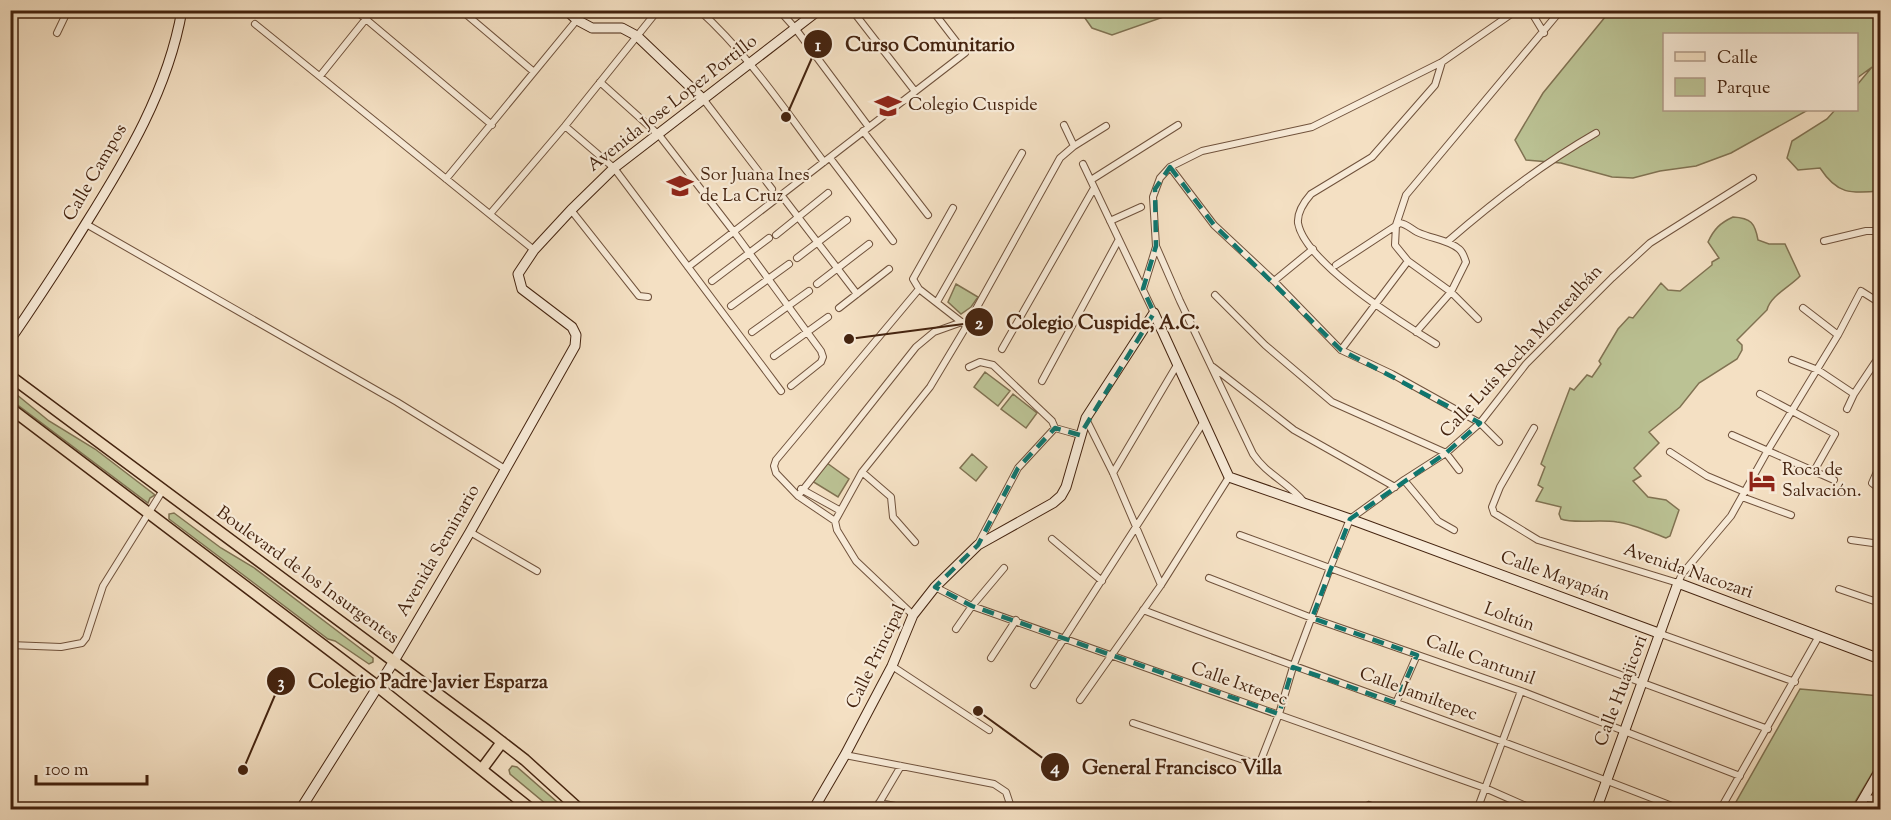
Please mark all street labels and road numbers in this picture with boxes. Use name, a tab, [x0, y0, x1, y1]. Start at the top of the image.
street label: Avenida Jose Lopez Portillo	[582, 29, 764, 179]
street label: Calle Campos	[58, 119, 134, 227]
street label: Calle Luís Rocha Montealbán	[1435, 259, 1610, 444]
street label: Avenida Seminario	[391, 480, 487, 622]
street label: Boulevard de los Insurgentes	[210, 501, 404, 651]
street label: Avenida Nacozari	[1620, 538, 1756, 606]
street label: Calle Mayapán	[1496, 545, 1614, 609]
street label: Loltún	[1480, 597, 1539, 639]
street label: Calle Principal	[840, 600, 914, 714]
street label: Calle Cantunil	[1422, 629, 1538, 693]
street label: Calle Huajicori	[1589, 632, 1655, 750]
street label: Calle Ixtepec	[1187, 656, 1291, 714]
street label: Calle Jamiltepec	[1355, 662, 1481, 728]

